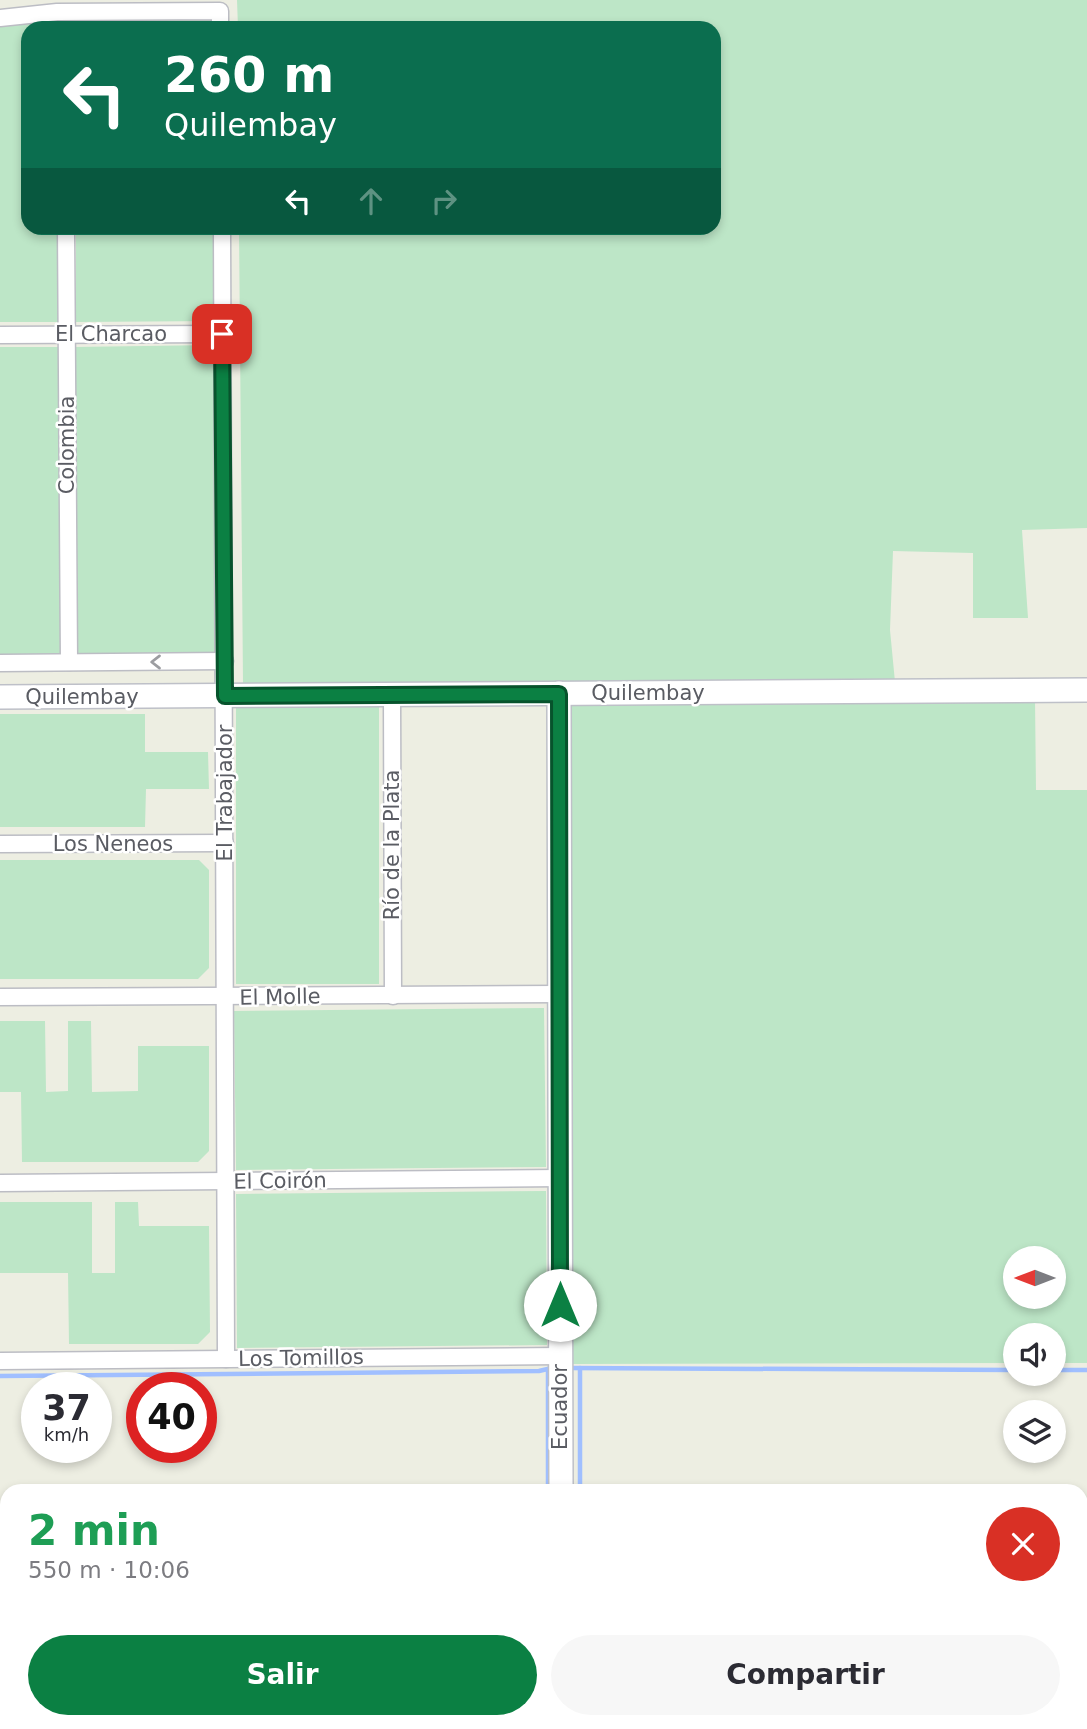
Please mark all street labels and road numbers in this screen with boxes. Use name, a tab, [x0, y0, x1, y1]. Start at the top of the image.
street label: El Charcao	[55, 322, 167, 346]
street label: Colombia	[55, 396, 79, 494]
street label: Quilembay	[591, 681, 705, 705]
street label: Quilembay	[25, 685, 139, 709]
street label: El Trabajador	[213, 724, 237, 861]
street label: Río de la Plata	[380, 770, 404, 920]
street label: Los Neneos	[53, 832, 173, 856]
street label: El Molle	[239, 984, 321, 1010]
street label: El Coirón	[233, 1168, 327, 1194]
street label: Los Tomillos	[238, 1345, 364, 1371]
street label: Ecuador	[548, 1364, 572, 1450]

